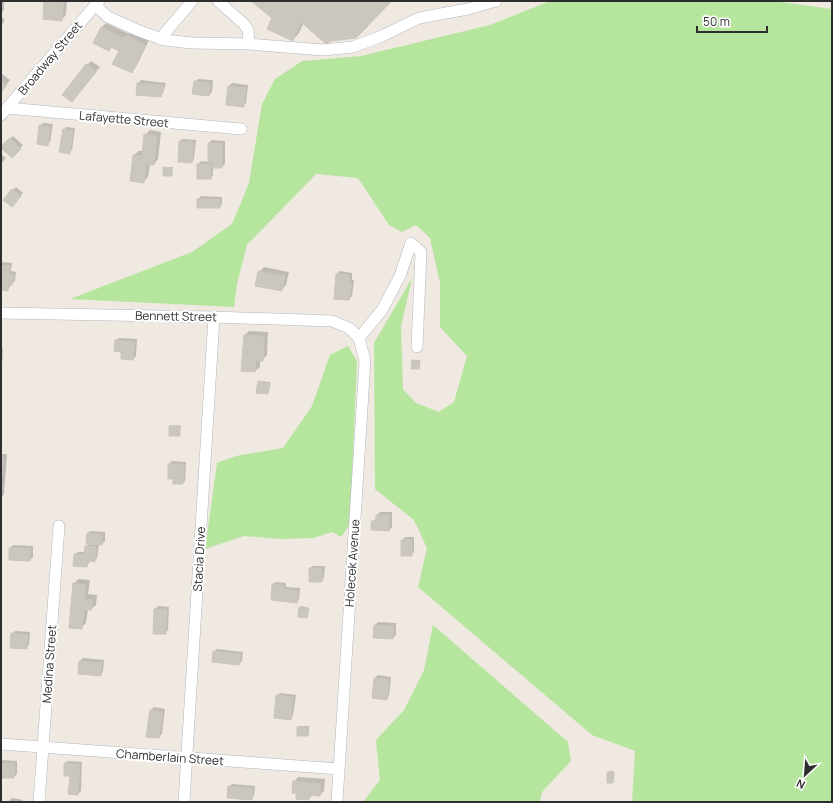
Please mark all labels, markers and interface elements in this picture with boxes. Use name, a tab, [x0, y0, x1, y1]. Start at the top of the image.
scale bar	[697, 8, 767, 34]
text: 50 m	[703, 13, 730, 30]
street label: Broadway Street	[14, 17, 86, 99]
street label: Lafayette Street	[79, 107, 170, 131]
street label: Bennett Street	[135, 307, 217, 325]
street label: Holecek Avenue	[340, 518, 364, 608]
street label: Stacia Drive	[189, 526, 209, 592]
street label: Medina Street	[38, 624, 60, 704]
street label: Chamberlain Street	[116, 745, 225, 769]
north arrow	[785, 755, 825, 795]
text: N	[793, 776, 807, 793]

